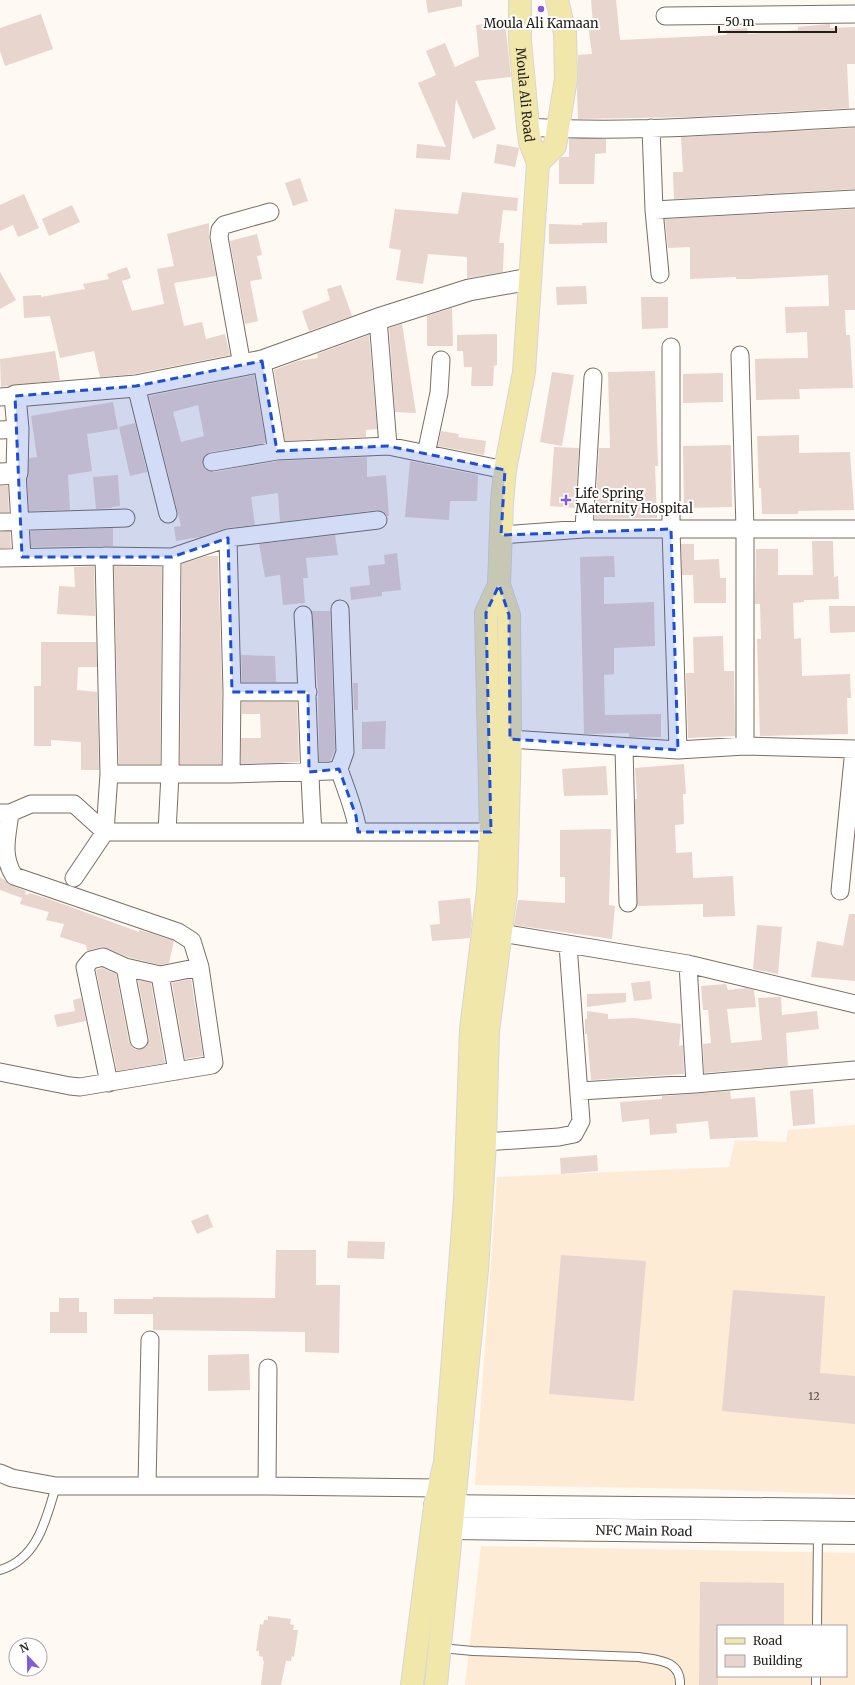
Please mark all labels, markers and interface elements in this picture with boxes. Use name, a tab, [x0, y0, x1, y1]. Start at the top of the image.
marker: Moula Ali Kamaan	[536, 4, 546, 14]
scale bar	[719, 8, 836, 34]
text: 50 m	[725, 14, 754, 29]
place label: Moula Ali Kamaan	[483, 15, 599, 32]
street label: Moula Ali Road	[512, 47, 538, 143]
place label: Life Spring Maternity Hospital	[575, 485, 693, 517]
marker: Life Spring Maternity Hospital	[560, 494, 572, 506]
house number: 12	[808, 1389, 820, 1403]
street label: NFC Main Road	[595, 1521, 693, 1539]
legend	[717, 1625, 847, 1677]
text: Road	[753, 1633, 782, 1648]
north arrow	[8, 1637, 48, 1677]
text: N	[18, 1639, 31, 1656]
text: Building	[753, 1653, 803, 1668]

